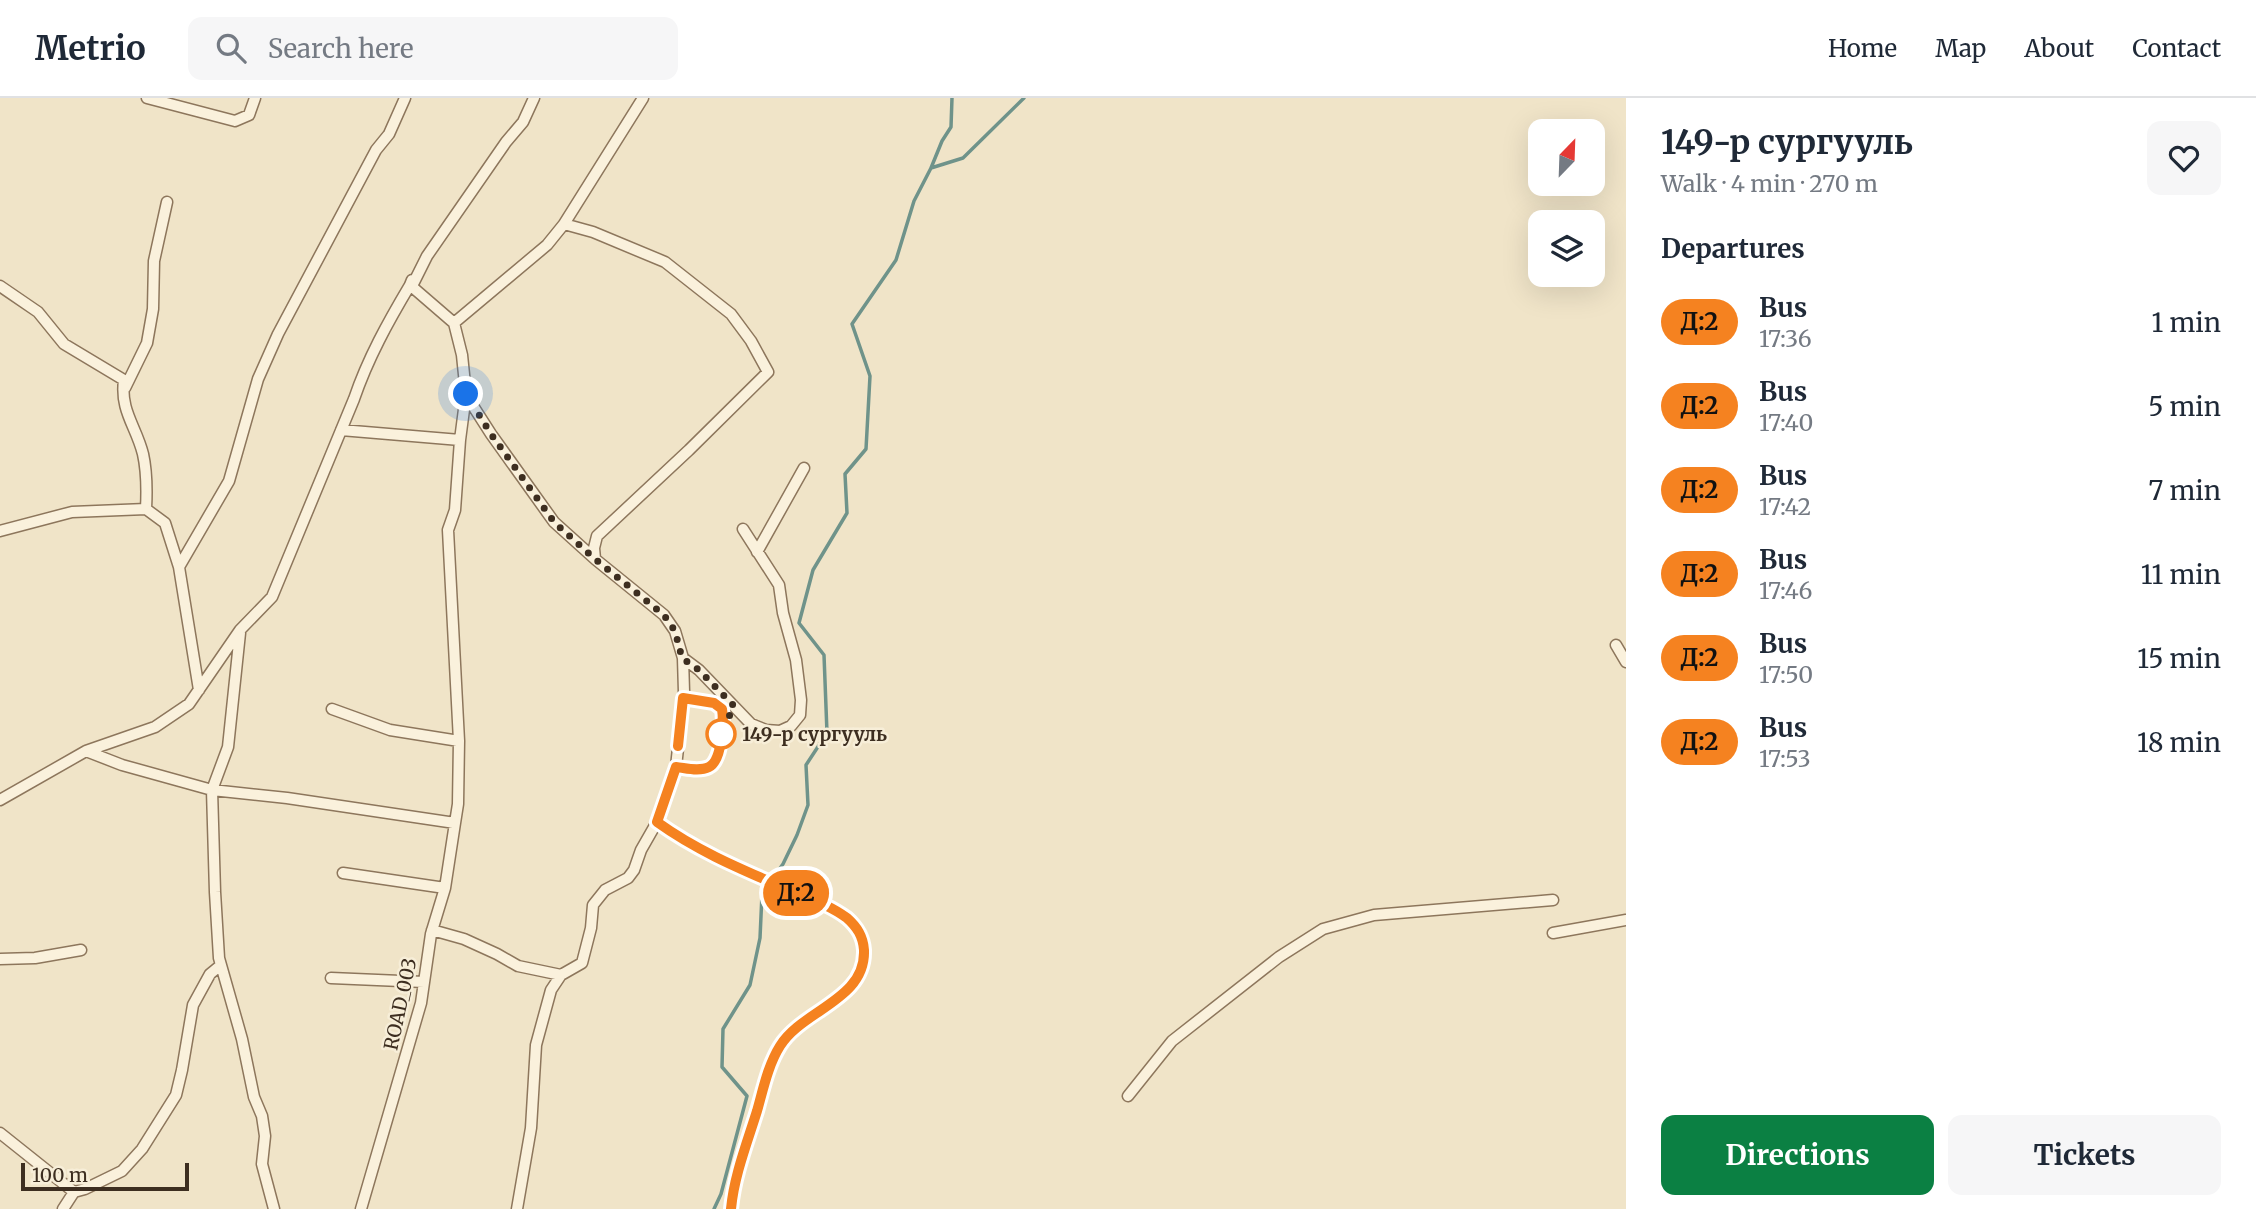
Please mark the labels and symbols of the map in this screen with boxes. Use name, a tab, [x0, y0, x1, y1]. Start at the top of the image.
north arrow	[1528, 119, 1605, 196]
your location	[448, 376, 483, 411]
marker: 149-р сургууль	[706, 719, 736, 749]
place label: 149-р сургууль	[742, 722, 887, 746]
line badge: Д:2	[756, 870, 836, 916]
street label: ROAD_003	[379, 956, 421, 1052]
scale bar	[21, 1160, 189, 1192]

